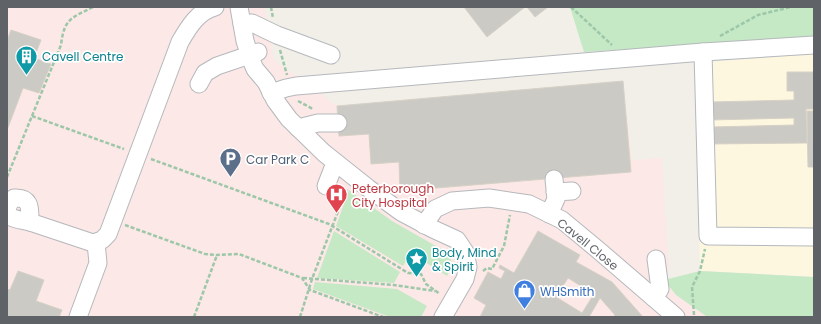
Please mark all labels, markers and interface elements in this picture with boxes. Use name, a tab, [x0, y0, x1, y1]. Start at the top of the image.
building icon: Cavell Centre	[14, 43, 40, 76]
place label: Cavell Centre	[42, 48, 123, 65]
parking icon: Car Park C	[218, 146, 244, 179]
place label: Car Park C	[246, 151, 309, 168]
place label: Peterborough City Hospital	[352, 180, 434, 211]
hospital icon: Peterborough City Hospital	[323, 182, 349, 215]
street label: Cavell Close	[554, 214, 622, 274]
place label: Body, Mind & Spirit	[432, 244, 497, 275]
place icon: Body, Mind & Spirit	[403, 246, 429, 279]
shop icon: WHSmith	[512, 278, 538, 311]
place label: WHSmith	[540, 283, 594, 300]

